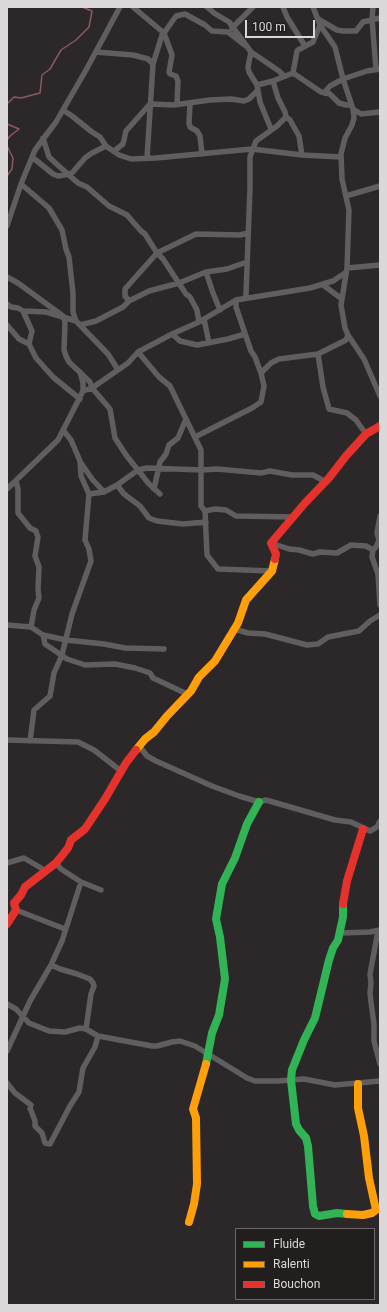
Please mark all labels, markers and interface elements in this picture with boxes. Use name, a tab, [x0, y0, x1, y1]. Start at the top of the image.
scale bar	[247, 12, 317, 38]
text: 100 m	[252, 20, 286, 34]
legend	[235, 1228, 375, 1300]
text: Fluide	[273, 1237, 305, 1251]
text: Ralenti	[273, 1257, 310, 1271]
text: Bouchon	[273, 1277, 320, 1291]

